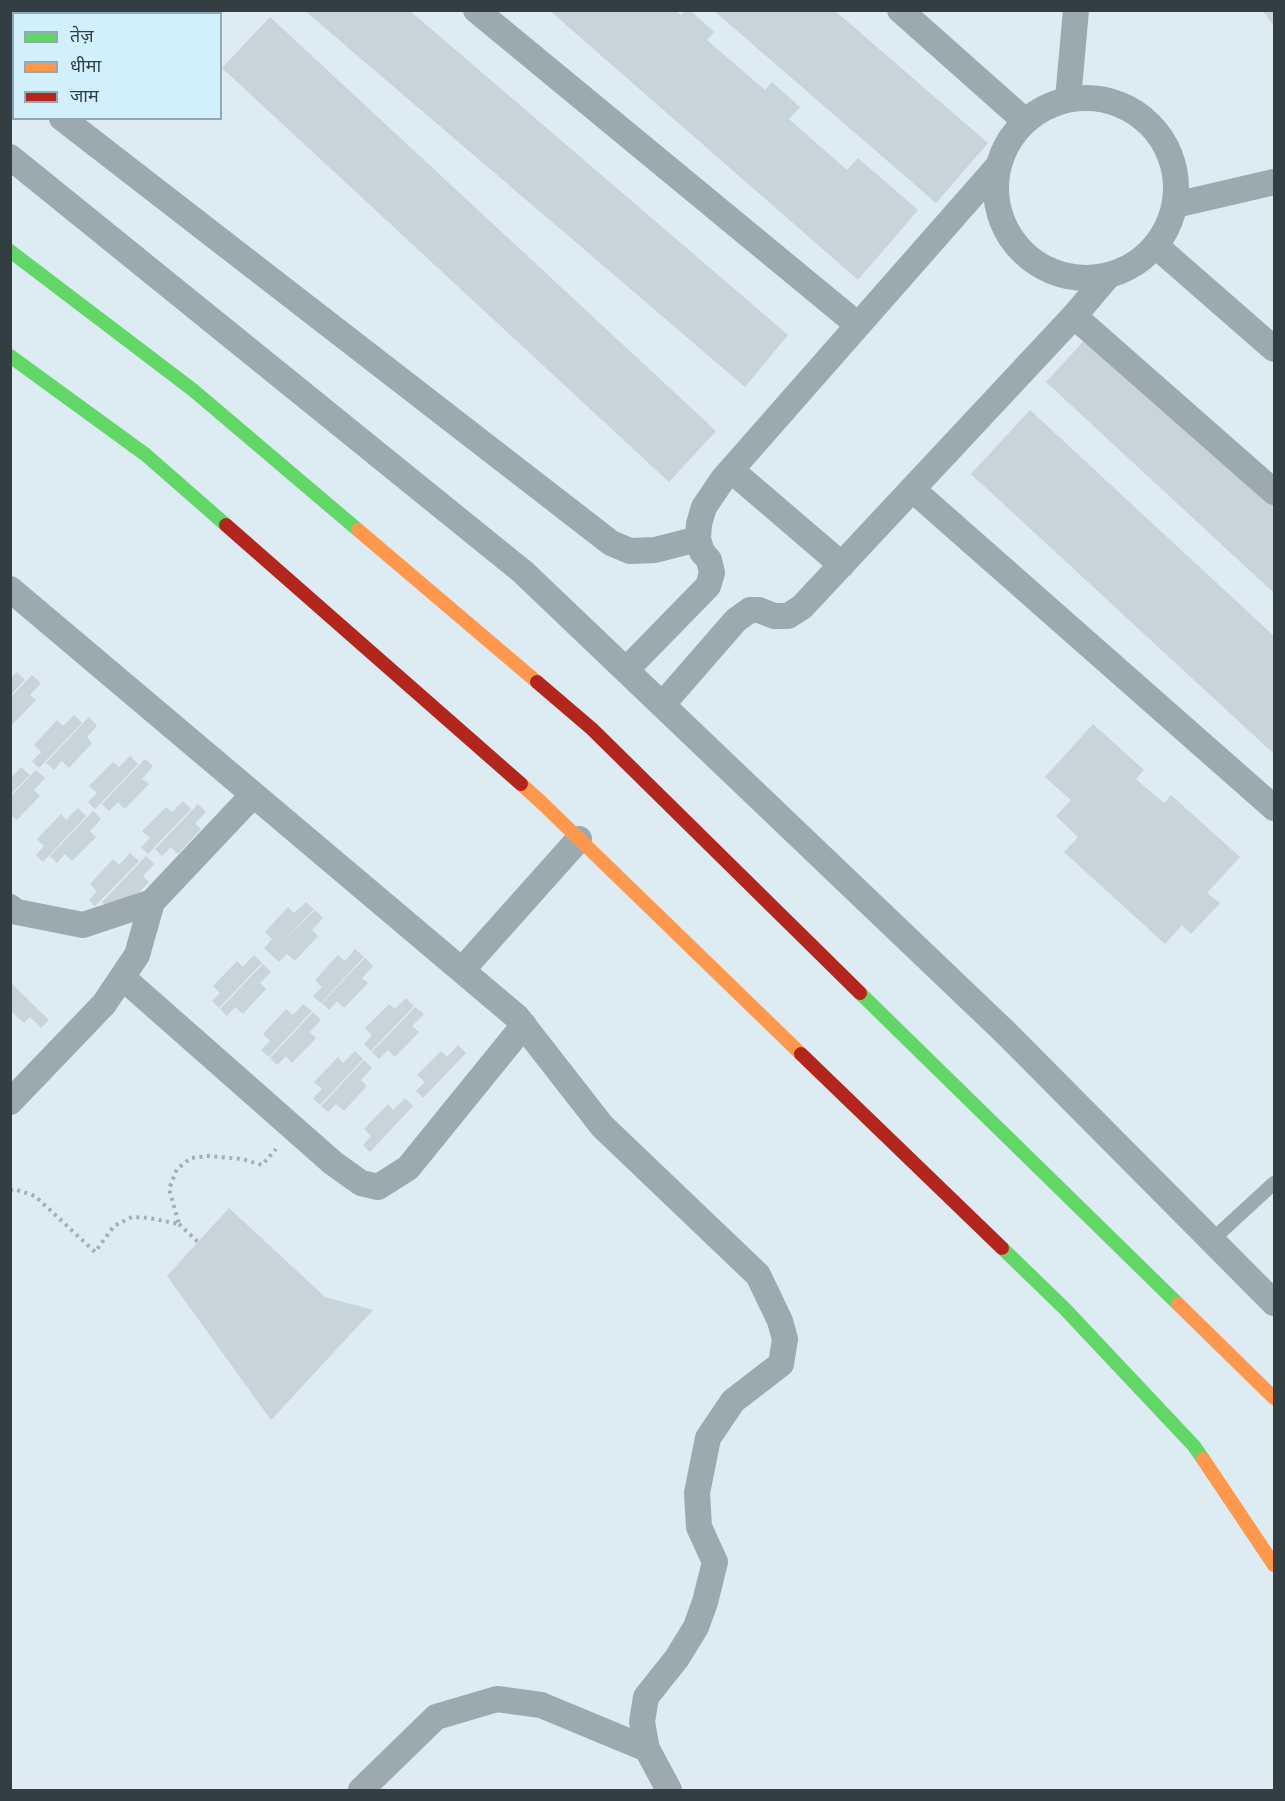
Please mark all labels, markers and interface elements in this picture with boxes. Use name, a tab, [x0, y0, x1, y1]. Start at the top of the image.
legend	[12, 12, 222, 120]
text: तेज़	[70, 25, 94, 47]
text: धीमा	[70, 55, 101, 77]
text: जाम	[70, 85, 99, 107]

